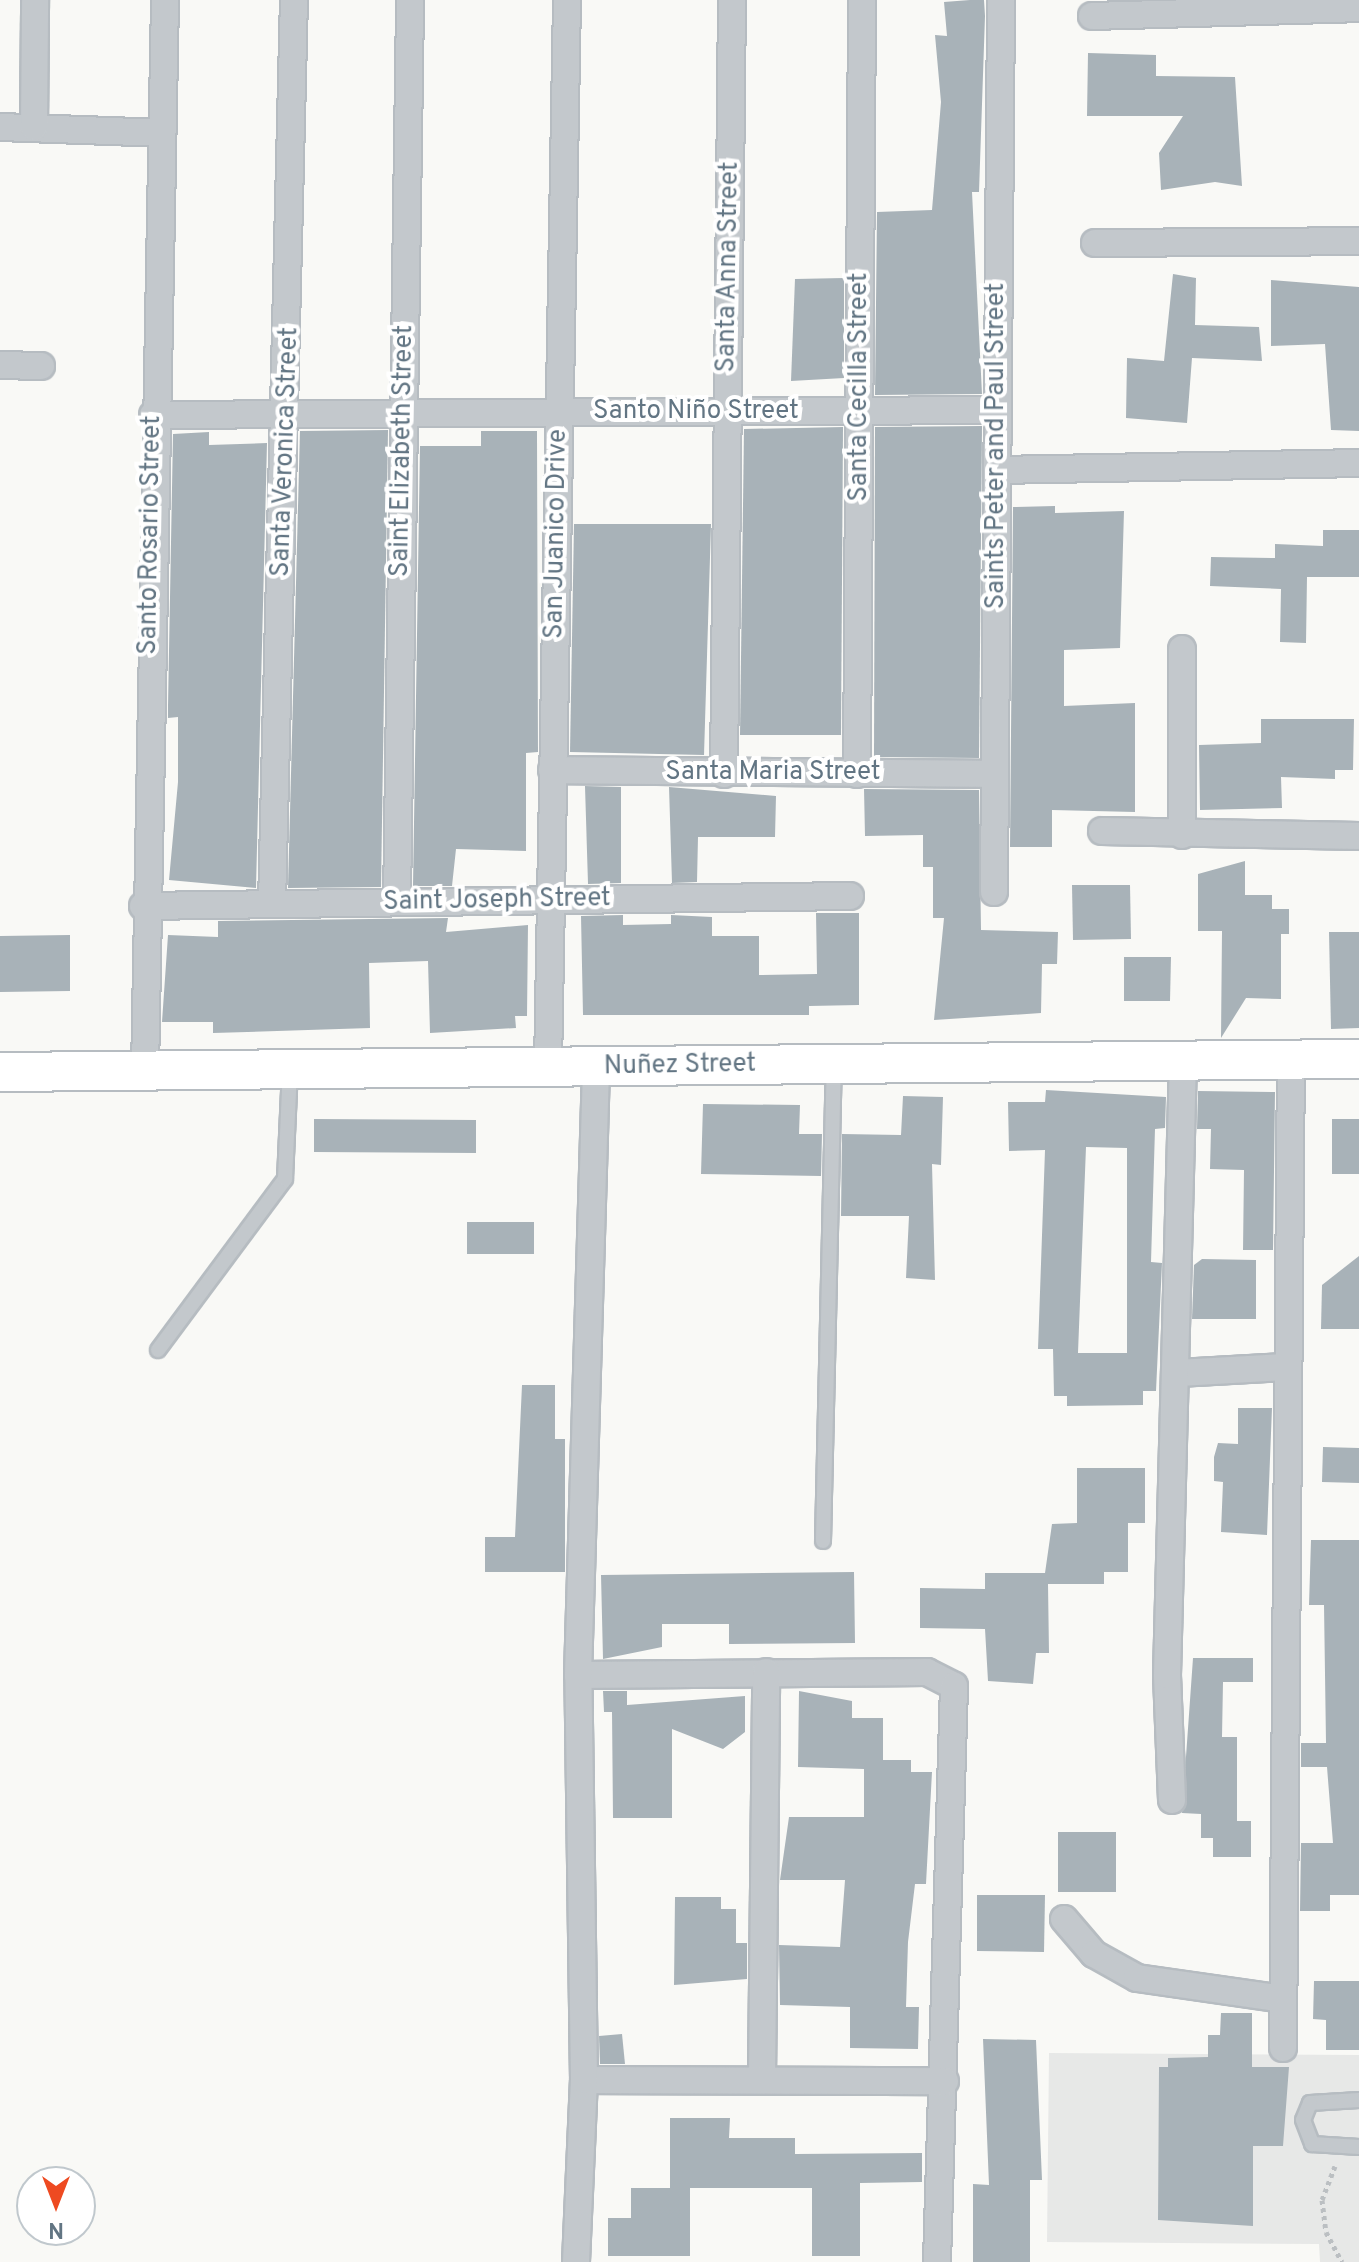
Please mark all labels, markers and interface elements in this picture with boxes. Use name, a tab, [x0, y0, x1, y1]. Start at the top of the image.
street label: Santa Anna Street	[712, 161, 746, 373]
street label: Santa Cecilla Street	[844, 272, 876, 502]
street label: Saints Peter and Paul Street	[981, 283, 1013, 609]
street label: Saint Elizabeth Street	[385, 325, 421, 577]
street label: Santa Veronica Street	[266, 326, 306, 578]
street label: Santo Niño Street	[593, 396, 799, 428]
street label: Santo Rosario Street	[133, 415, 169, 655]
street label: San Juanico Drive	[540, 429, 574, 639]
street label: Santa Maria Street	[665, 757, 881, 789]
street label: Saint Joseph Street	[383, 883, 611, 919]
street label: Nuñez Street	[604, 1049, 756, 1083]
north arrow	[16, 2166, 96, 2246]
text: N	[48, 2215, 64, 2242]

